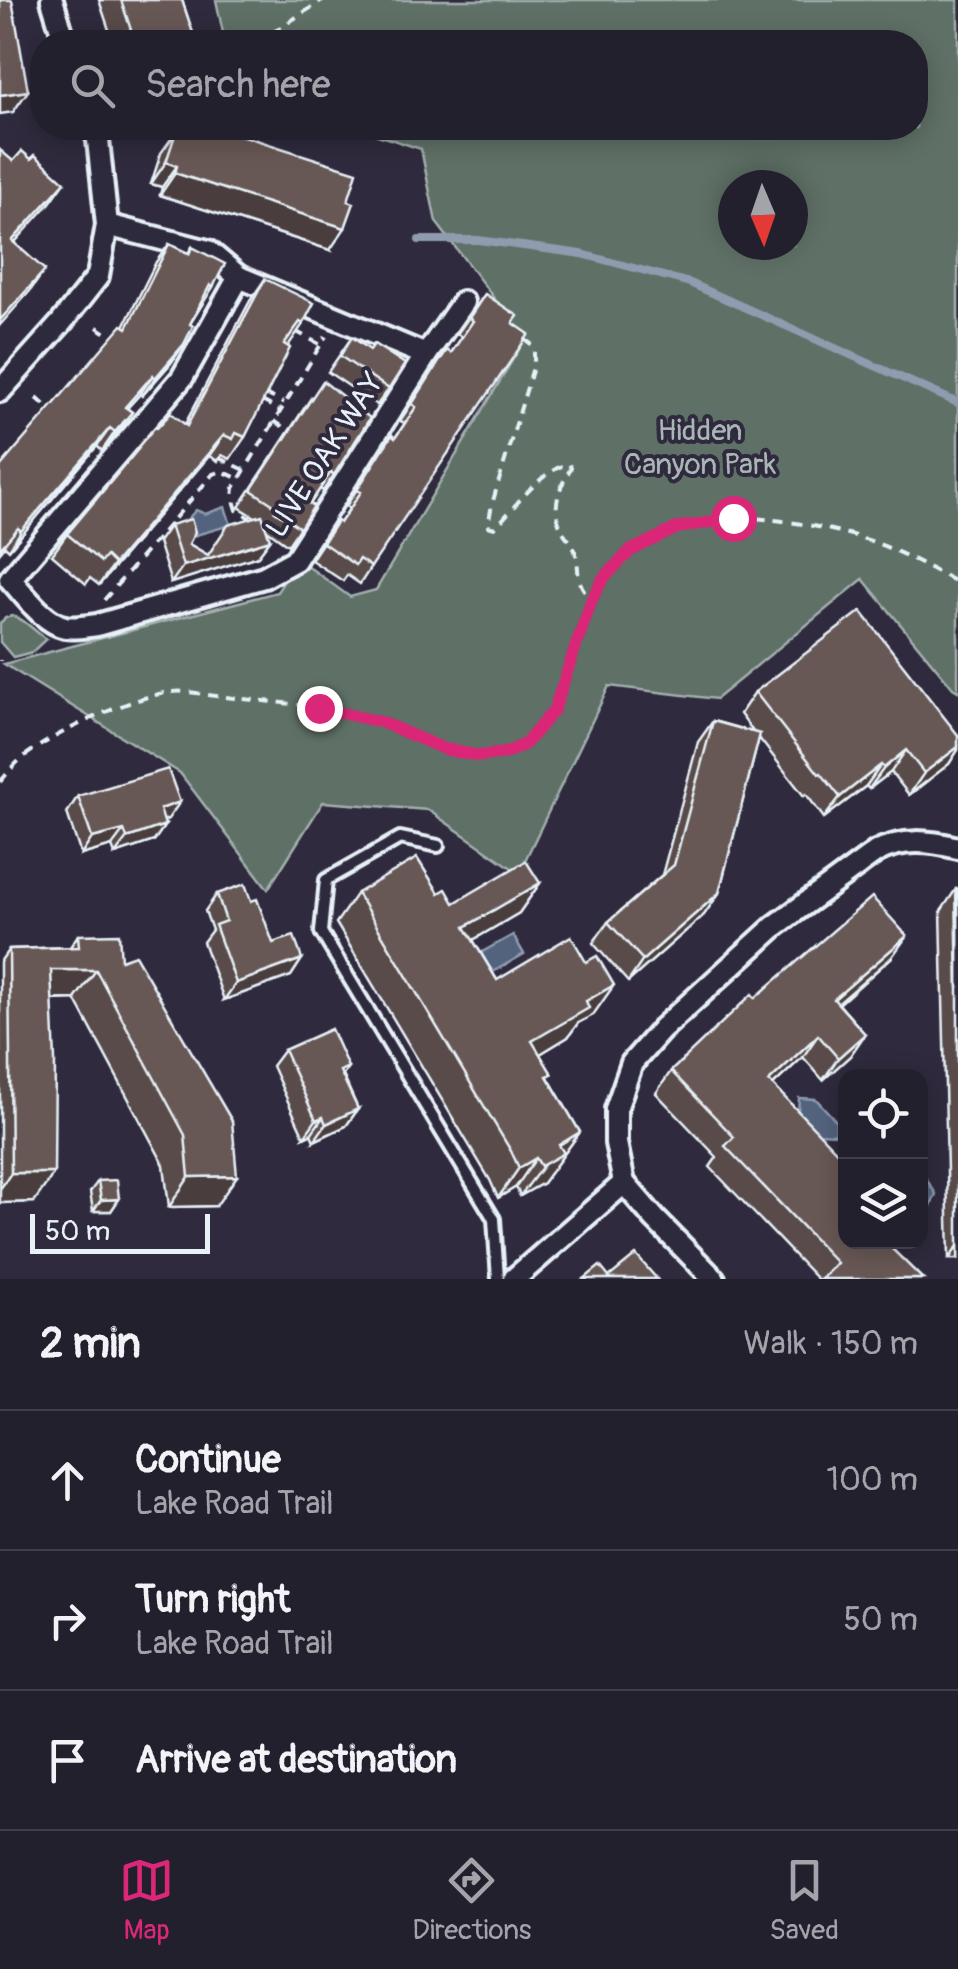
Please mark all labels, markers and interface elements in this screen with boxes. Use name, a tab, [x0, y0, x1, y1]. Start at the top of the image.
search box	[30, 30, 928, 140]
icon: search	[65, 58, 120, 113]
text: Search here	[145, 61, 331, 109]
north arrow	[718, 170, 808, 260]
street label: LIVE OAK WAY	[258, 366, 392, 544]
park label: Hidden Canyon Park	[624, 412, 777, 483]
route start	[711, 496, 757, 542]
route end	[297, 686, 343, 732]
map controls	[838, 1069, 928, 1249]
button: locate	[838, 1069, 928, 1159]
button: layers	[838, 1159, 928, 1249]
scale bar	[30, 1209, 210, 1254]
text: 50 m	[45, 1214, 110, 1249]
text: 2 min	[40, 1318, 141, 1370]
text: Walk · 150 m	[744, 1324, 918, 1364]
text: Continue	[135, 1436, 281, 1484]
icon: ahead	[40, 1453, 95, 1508]
text: 100 m	[826, 1460, 918, 1500]
text: Lake Road Trail	[135, 1484, 334, 1524]
text: Turn right	[135, 1576, 290, 1624]
icon: right	[40, 1593, 95, 1648]
text: 50 m	[843, 1600, 918, 1640]
text: Lake Road Trail	[135, 1624, 334, 1664]
icon: arrive	[40, 1733, 95, 1788]
text: Arrive at destination	[135, 1736, 457, 1784]
tab: Map	[119, 1853, 174, 1948]
tab: Directions	[412, 1853, 531, 1948]
tab: Saved	[769, 1853, 839, 1948]

